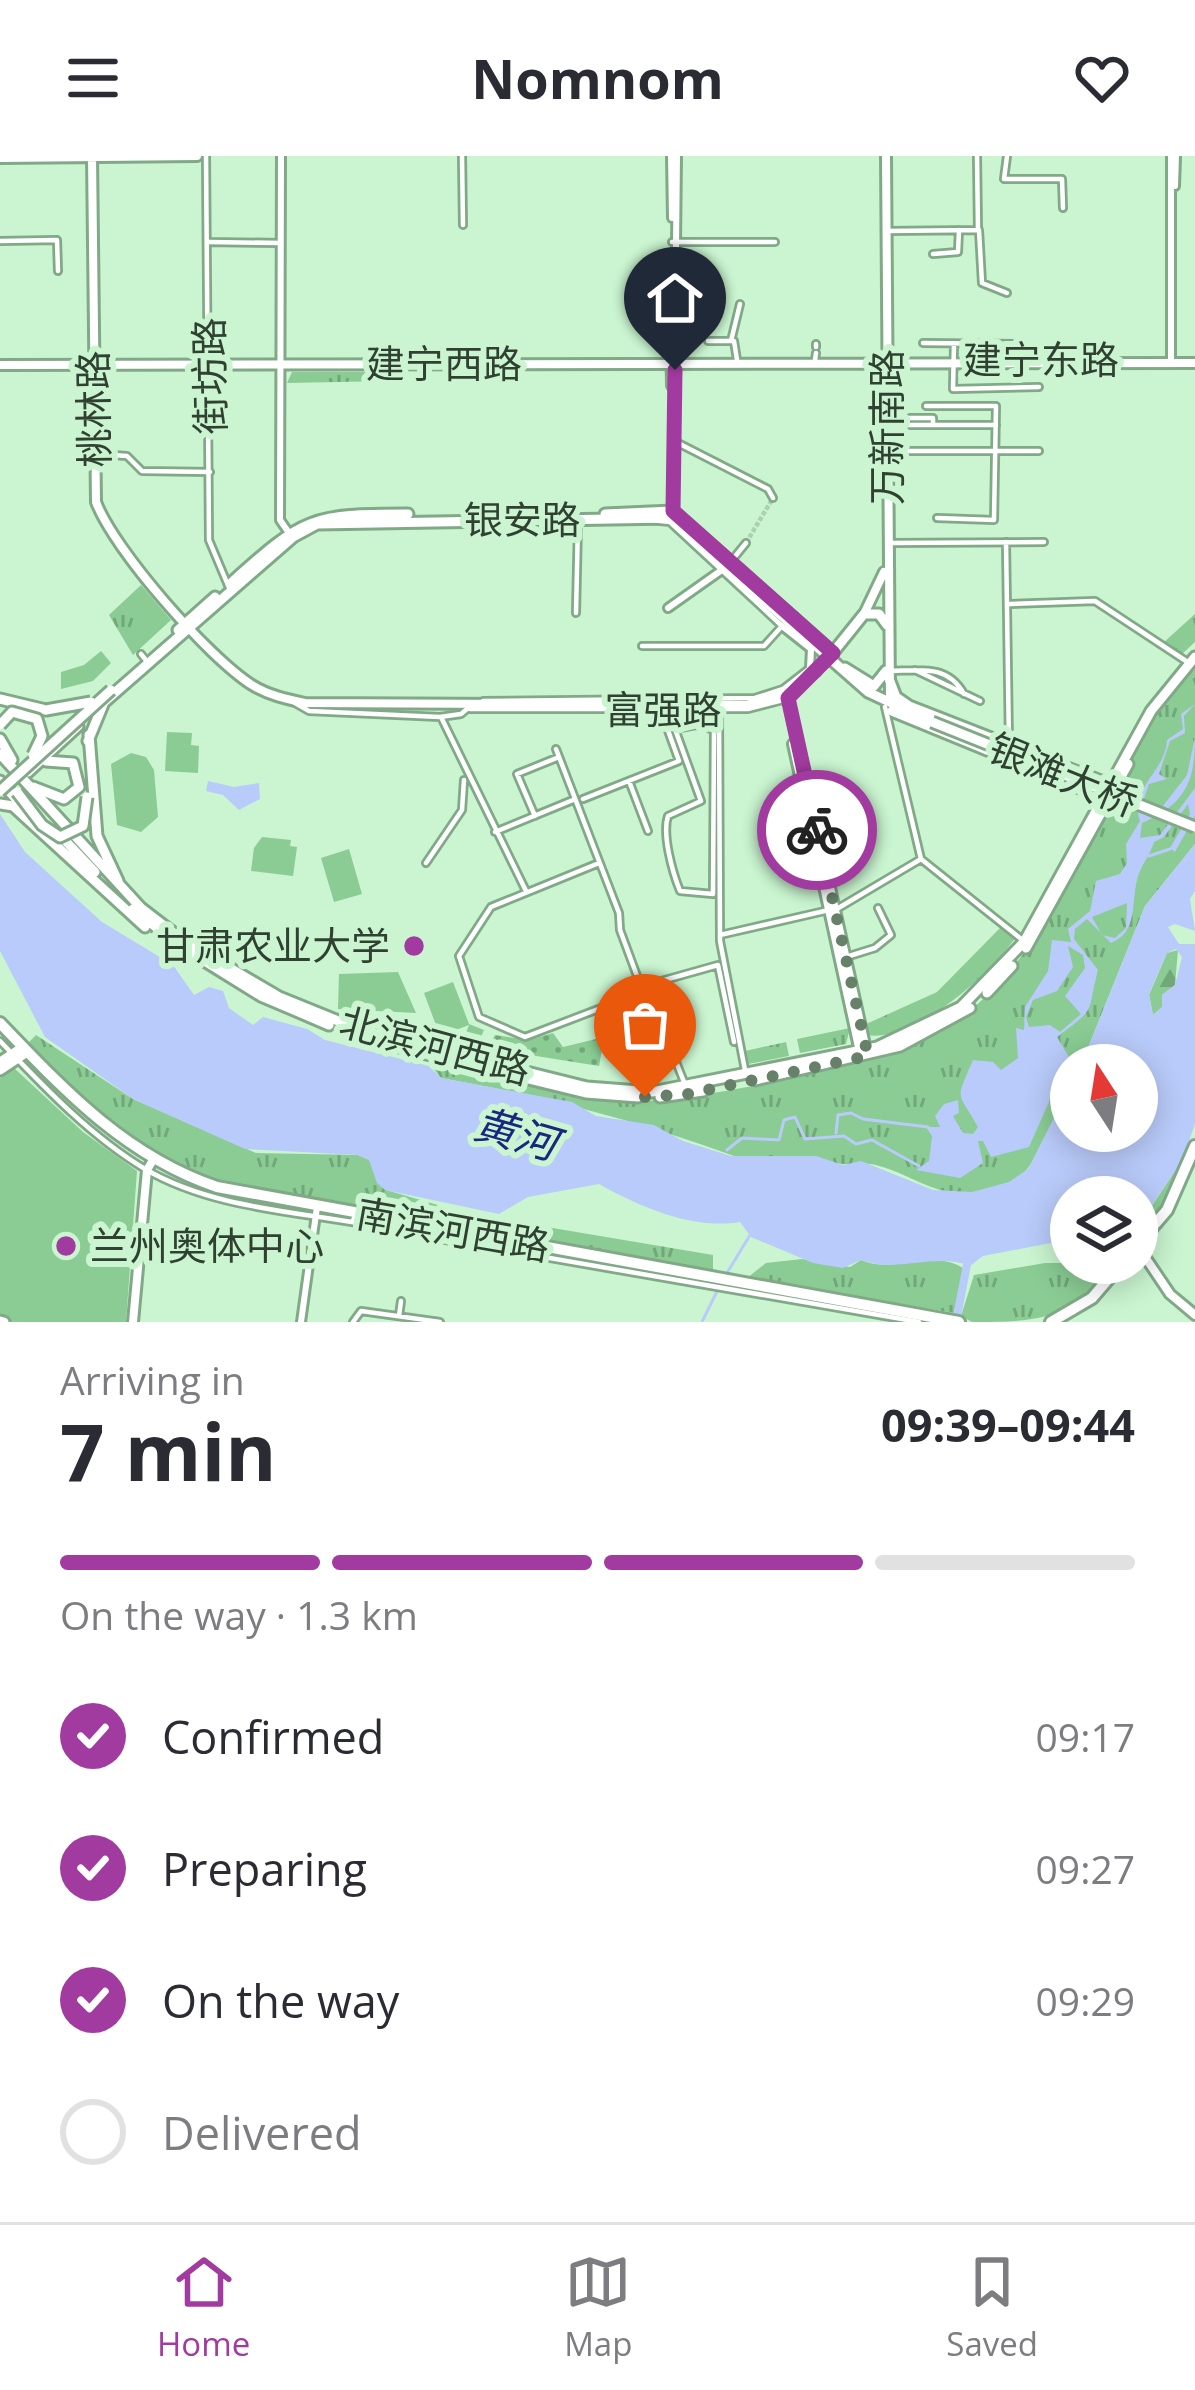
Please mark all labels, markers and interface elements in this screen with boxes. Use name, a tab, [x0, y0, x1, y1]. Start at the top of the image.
text: Nomnom	[471, 41, 724, 115]
icon: menu	[60, 45, 126, 111]
icon: heart	[1069, 45, 1135, 111]
pin	[624, 247, 726, 370]
icon: home	[642, 265, 708, 331]
street label: 街坊路	[181, 317, 236, 435]
street label: 建宁东路	[963, 332, 1119, 385]
street label: 建宁西路	[366, 336, 522, 389]
street label: 万新南路	[859, 349, 912, 505]
street label: 桃林路	[65, 350, 120, 468]
street label: 银安路	[463, 492, 581, 545]
street label: 富强路	[604, 682, 722, 735]
street label: 银滩大桥	[981, 720, 1146, 827]
courier	[757, 770, 877, 890]
icon: bike	[784, 797, 850, 863]
place label: 甘肃农业大学	[156, 918, 390, 971]
marker: 甘肃农业大学	[401, 933, 427, 959]
pin	[594, 974, 696, 1097]
icon: bag	[612, 992, 678, 1058]
street label: 北滨河西路	[334, 994, 536, 1095]
north arrow	[1050, 1044, 1158, 1152]
map controls	[1050, 1044, 1158, 1284]
water label: 黄河	[468, 1094, 571, 1173]
button: layers	[1050, 1176, 1158, 1284]
street label: 南滨河西路	[353, 1185, 554, 1272]
place label: 兰州奥体中心	[90, 1218, 324, 1271]
marker: 兰州奥体中心	[53, 1233, 79, 1259]
text: Arriving in	[60, 1353, 245, 1406]
text: 09:39–09:44	[881, 1394, 1135, 1455]
text: 7 min	[60, 1398, 277, 1504]
text: On the way · 1.3 km	[60, 1588, 418, 1641]
icon: check	[60, 1703, 126, 1769]
text: Confirmed	[162, 1706, 384, 1767]
text: 09:17	[1036, 1710, 1135, 1763]
icon: check	[60, 1835, 126, 1901]
text: Preparing	[162, 1838, 367, 1899]
text: 09:27	[1036, 1842, 1135, 1895]
icon: check	[60, 1967, 126, 2033]
text: On the way	[162, 1970, 399, 2031]
text: 09:29	[1036, 1974, 1135, 2027]
text: Delivered	[162, 2102, 362, 2163]
tab: Home	[157, 2249, 250, 2366]
tab: Map	[564, 2249, 632, 2366]
tab: Saved	[946, 2249, 1038, 2366]

